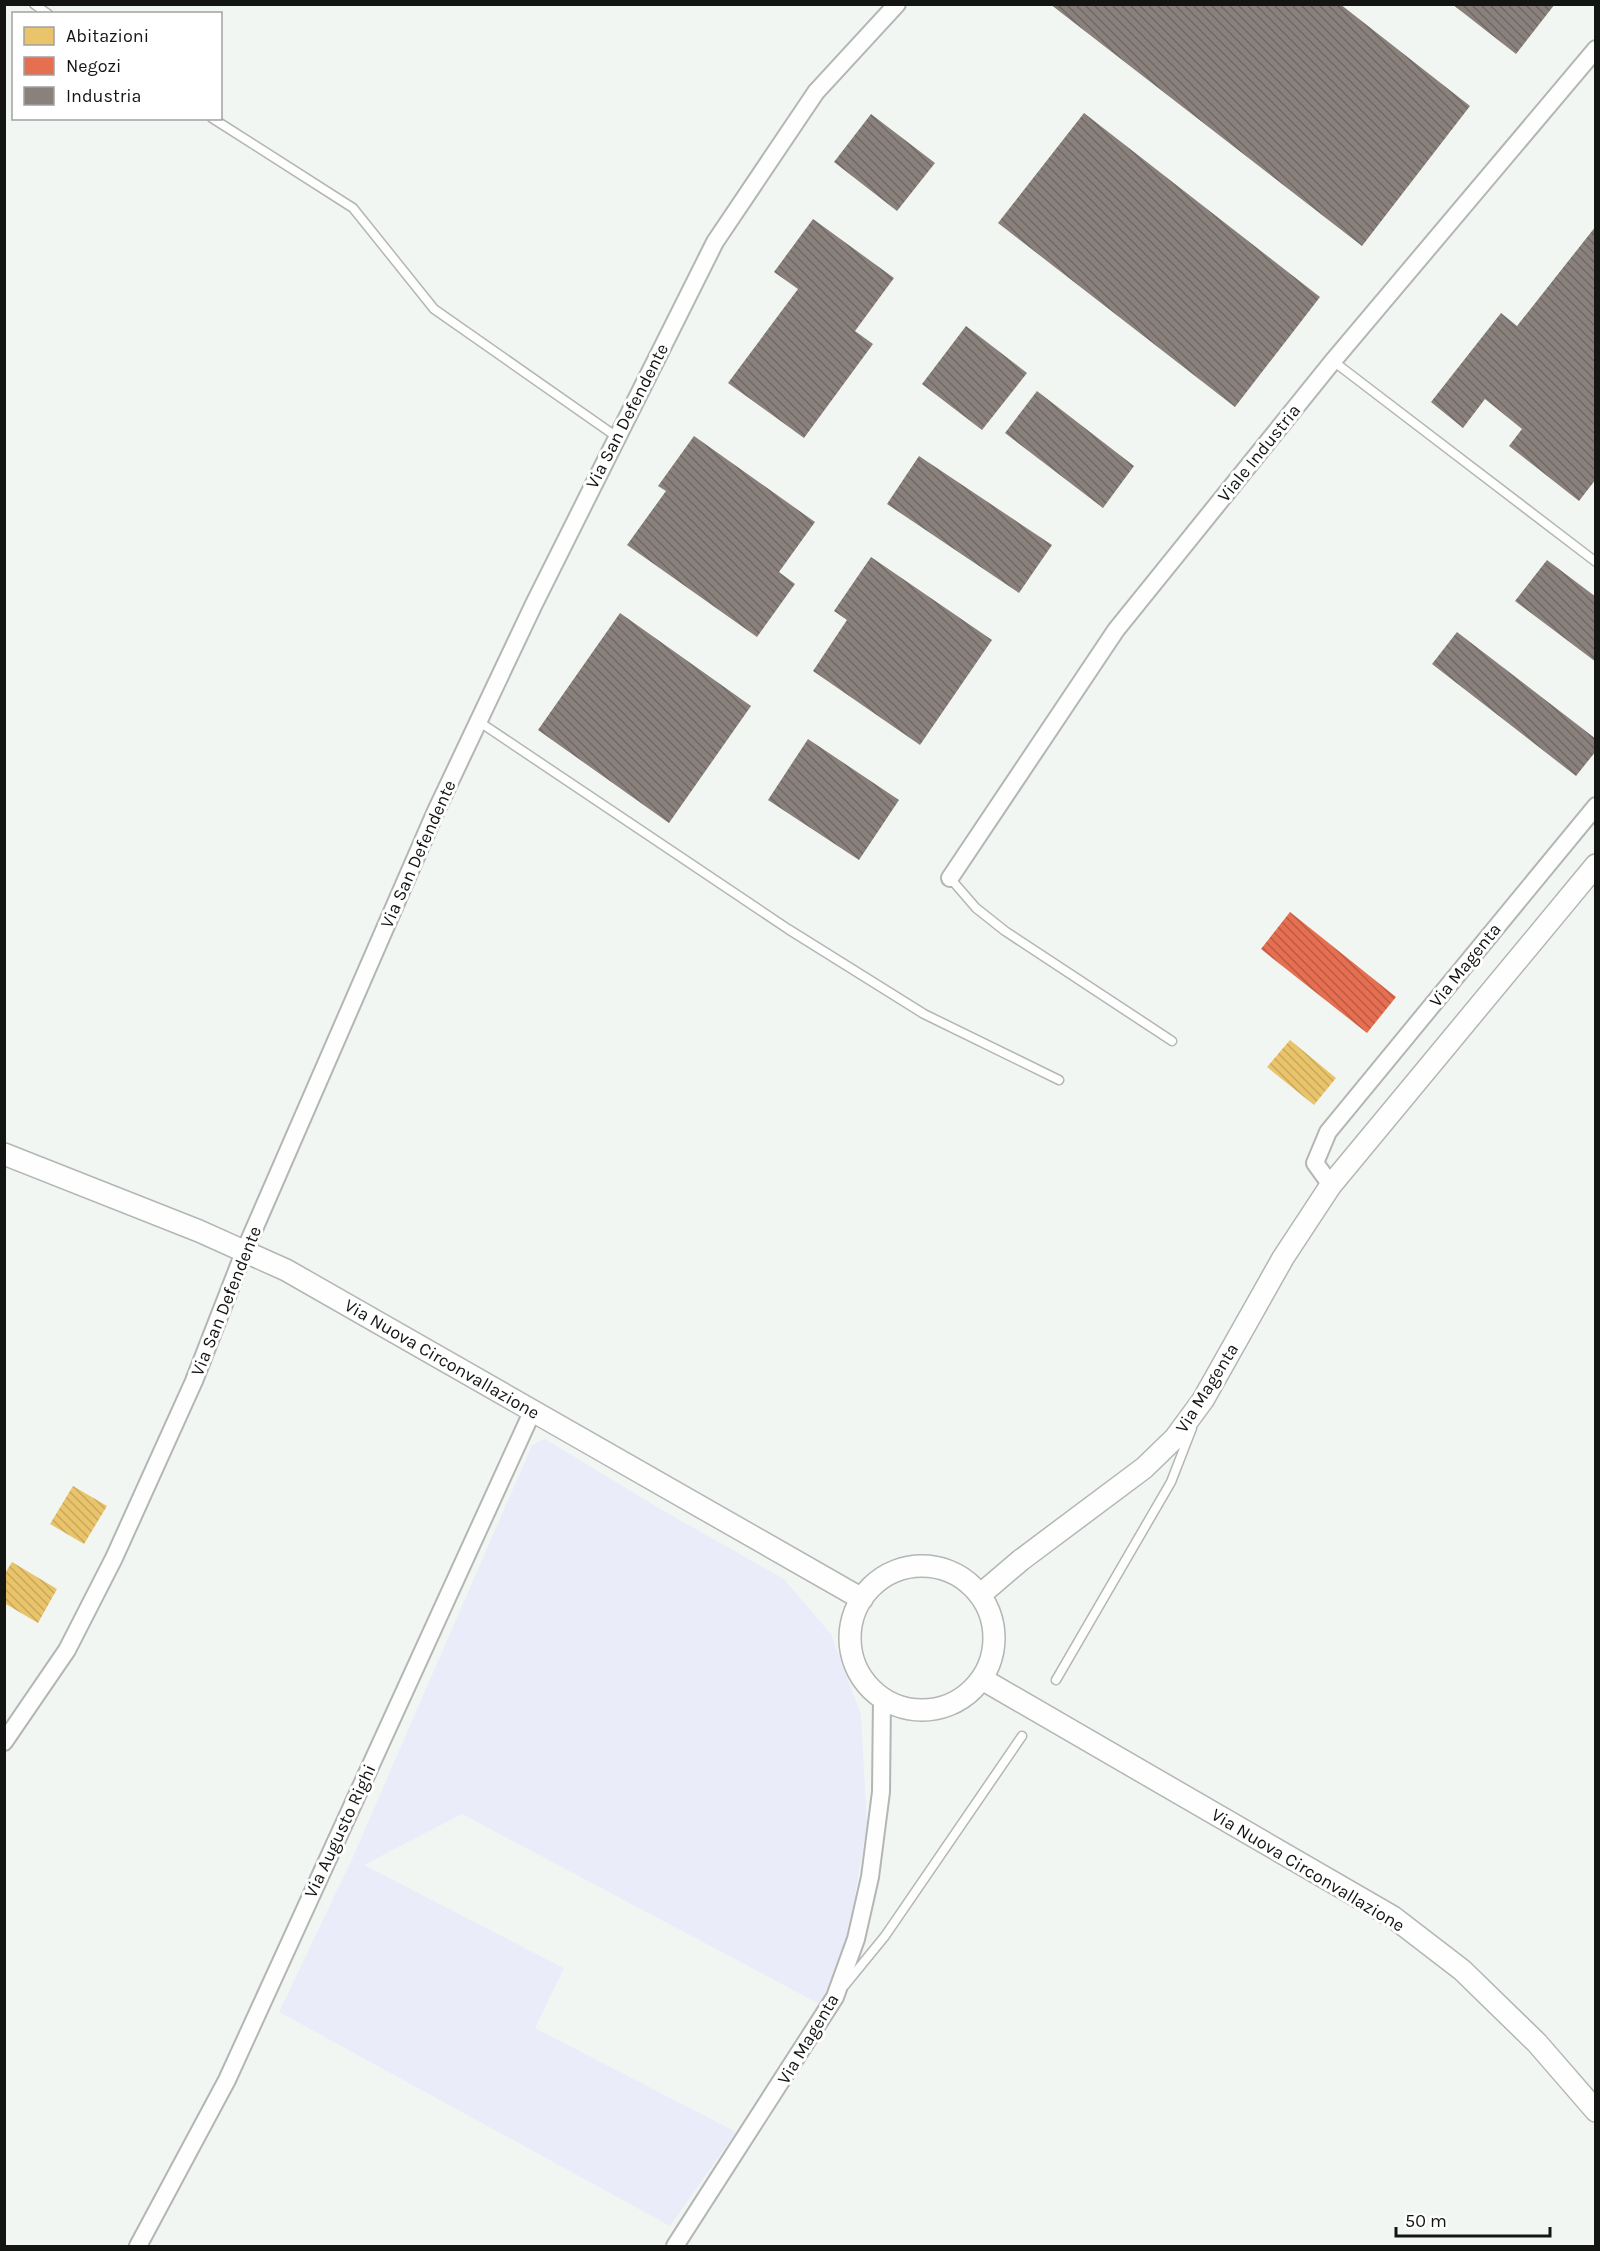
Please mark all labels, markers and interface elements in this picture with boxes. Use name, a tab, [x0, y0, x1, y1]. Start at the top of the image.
legend	[12, 12, 222, 120]
text: Abitazioni	[66, 25, 149, 47]
text: Negozi	[66, 55, 121, 77]
text: Industria	[66, 85, 141, 107]
street label: Via San Defendente	[581, 340, 673, 492]
street label: Viale Industria	[1213, 400, 1305, 506]
street label: Via San Defendente	[375, 777, 461, 931]
street label: Via Magenta	[1424, 919, 1506, 1011]
street label: Via San Defendente	[186, 1223, 266, 1379]
street label: Via Nuova Circonvallazione	[341, 1294, 543, 1424]
street label: Via Magenta	[1171, 1339, 1243, 1437]
street label: Via Augusto Righi	[299, 1761, 381, 1901]
street label: Via Nuova Circonvallazione	[1207, 1803, 1409, 1937]
street label: Via Magenta	[772, 1990, 844, 2088]
scale bar	[1396, 2200, 1550, 2238]
text: 50 m	[1405, 2210, 1447, 2232]

